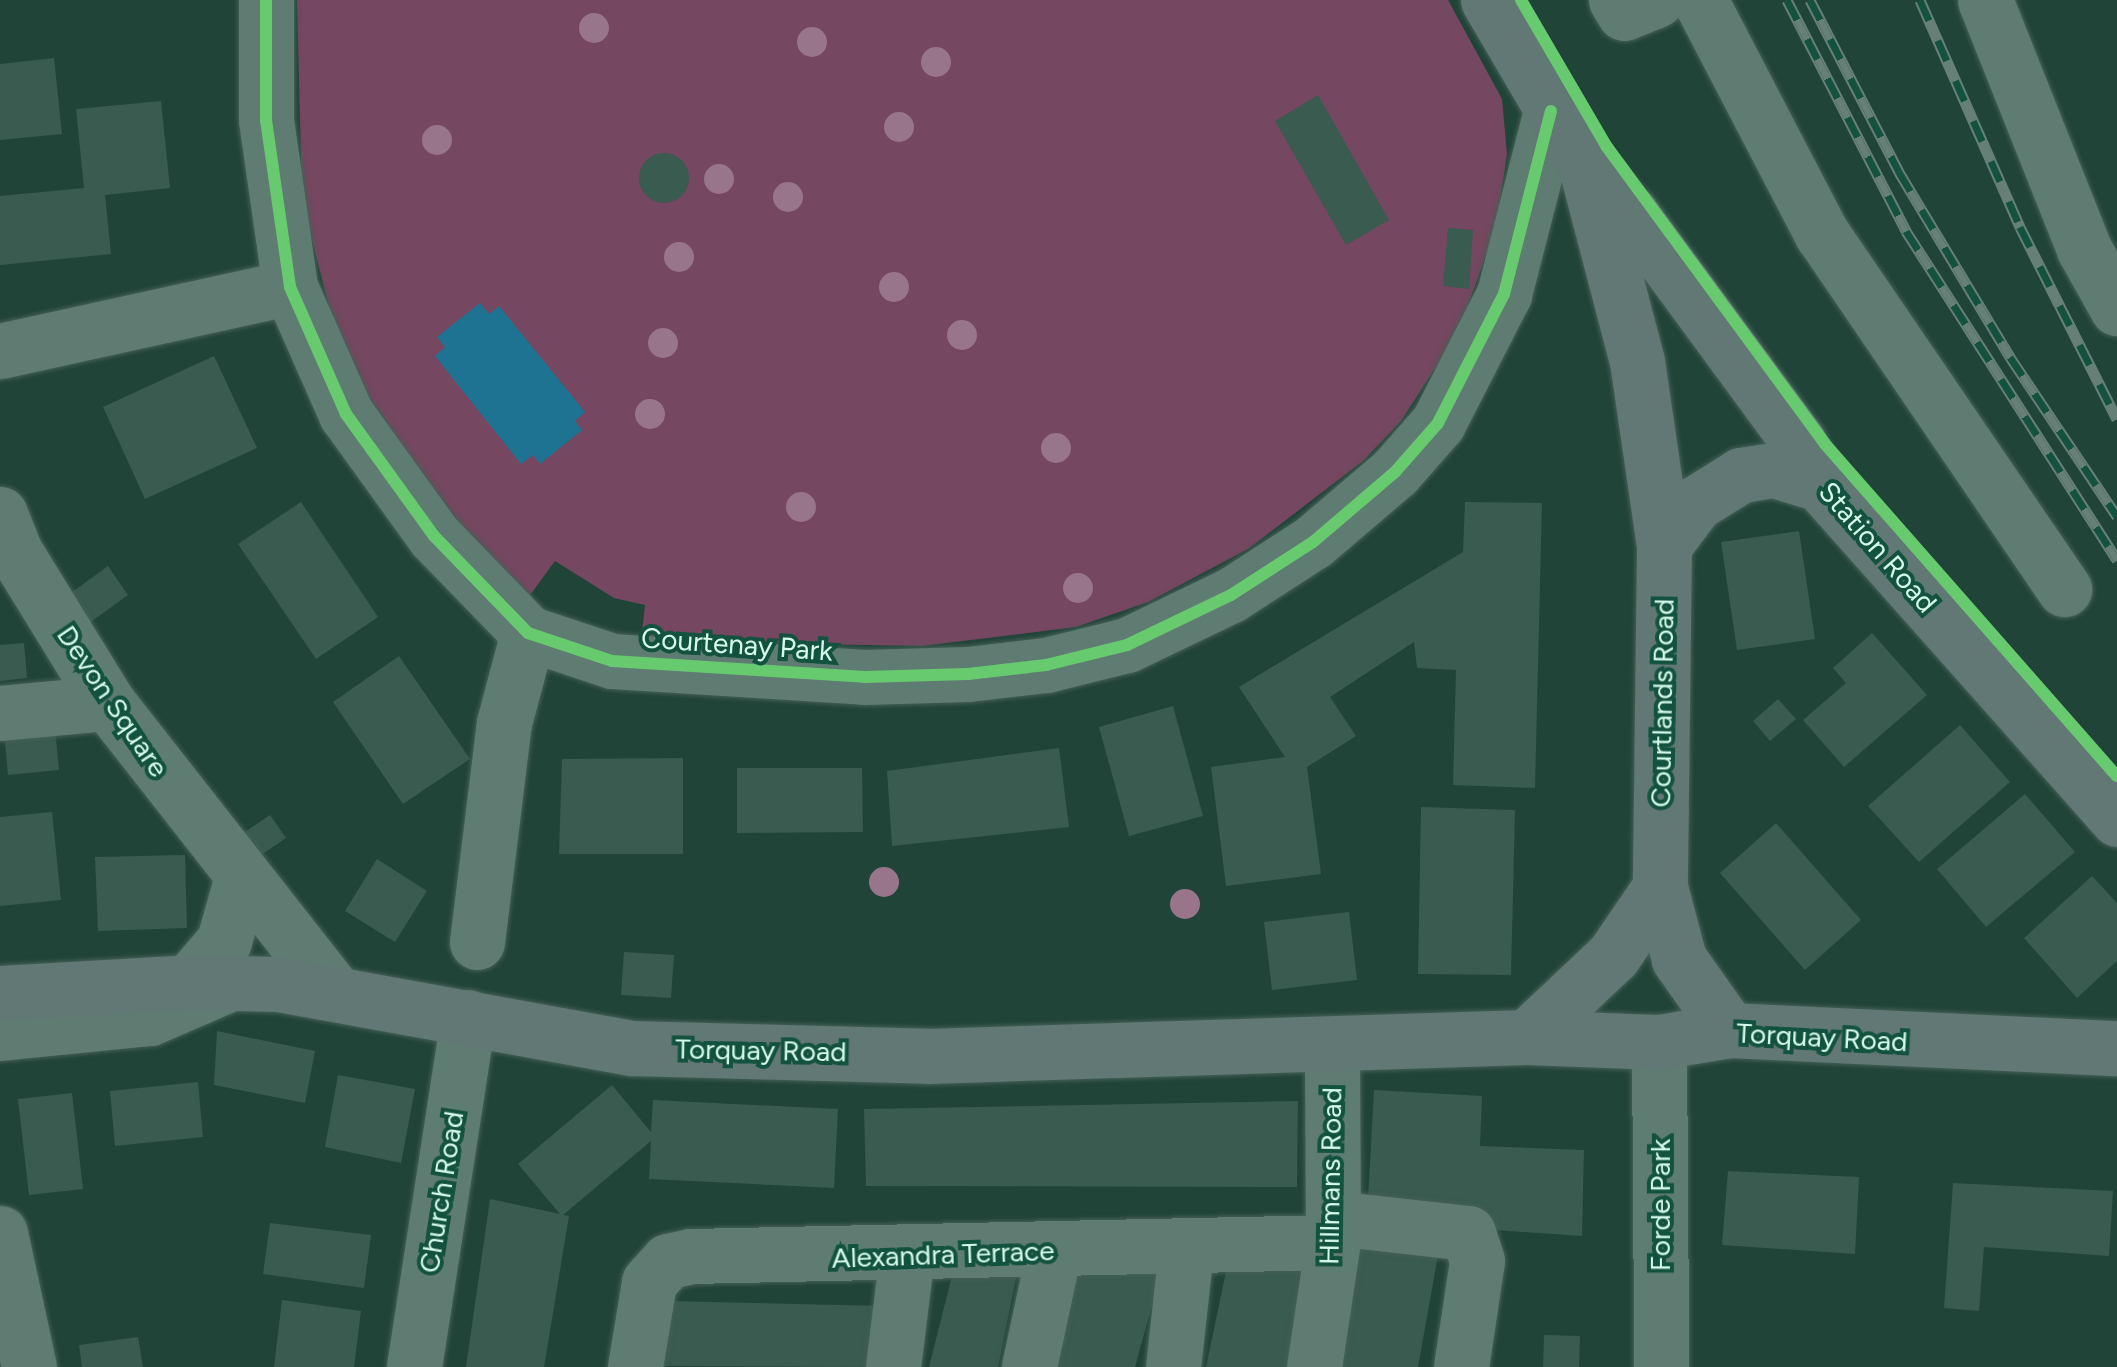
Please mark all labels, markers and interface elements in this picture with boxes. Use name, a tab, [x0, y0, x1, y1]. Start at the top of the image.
street label: Station Road	[1812, 475, 1944, 619]
street label: Courtlands Road	[1643, 598, 1681, 808]
street label: Devon Square	[50, 619, 176, 783]
street label: Courtenay Park	[640, 621, 834, 667]
street label: Torquay Road	[1736, 1016, 1908, 1058]
street label: Torquay Road	[675, 1032, 847, 1068]
street label: Hillmans Road	[1312, 1087, 1348, 1265]
street label: Church Road	[412, 1109, 470, 1275]
street label: Forde Park	[1643, 1139, 1677, 1271]
street label: Alexandra Terrace	[831, 1233, 1055, 1275]

